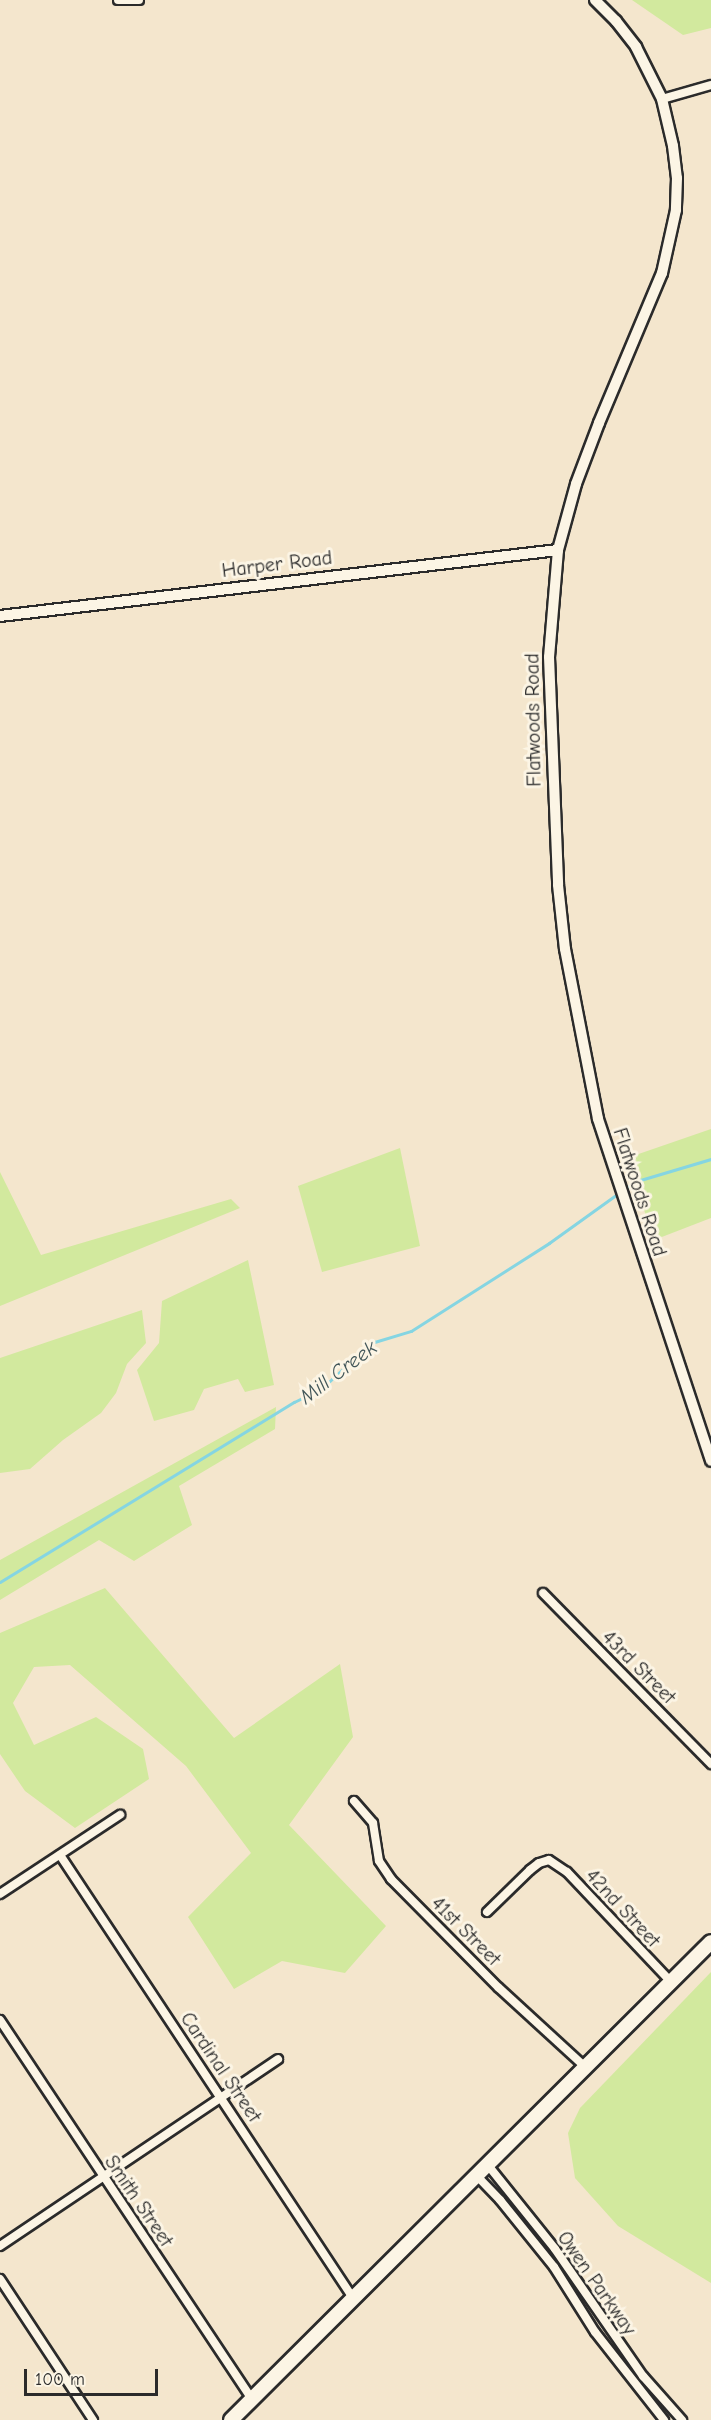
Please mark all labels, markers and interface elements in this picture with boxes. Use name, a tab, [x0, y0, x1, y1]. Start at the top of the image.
street label: Harper Road	[220, 545, 334, 583]
street label: Flatwoods Road	[520, 653, 546, 787]
street label: Flatwoods Road	[608, 1125, 672, 1259]
water label: Mill Creek	[294, 1335, 382, 1409]
street label: 43rd Street	[597, 1625, 681, 1709]
street label: 42nd Street	[581, 1864, 665, 1952]
street label: 41st Street	[426, 1891, 506, 1971]
street label: Cardinal Street	[175, 2007, 267, 2127]
street label: Smith Street	[100, 2151, 178, 2251]
street label: Owen Parkway	[552, 2226, 642, 2340]
scale bar	[27, 2357, 160, 2395]
text: 100 m	[35, 2369, 85, 2390]

